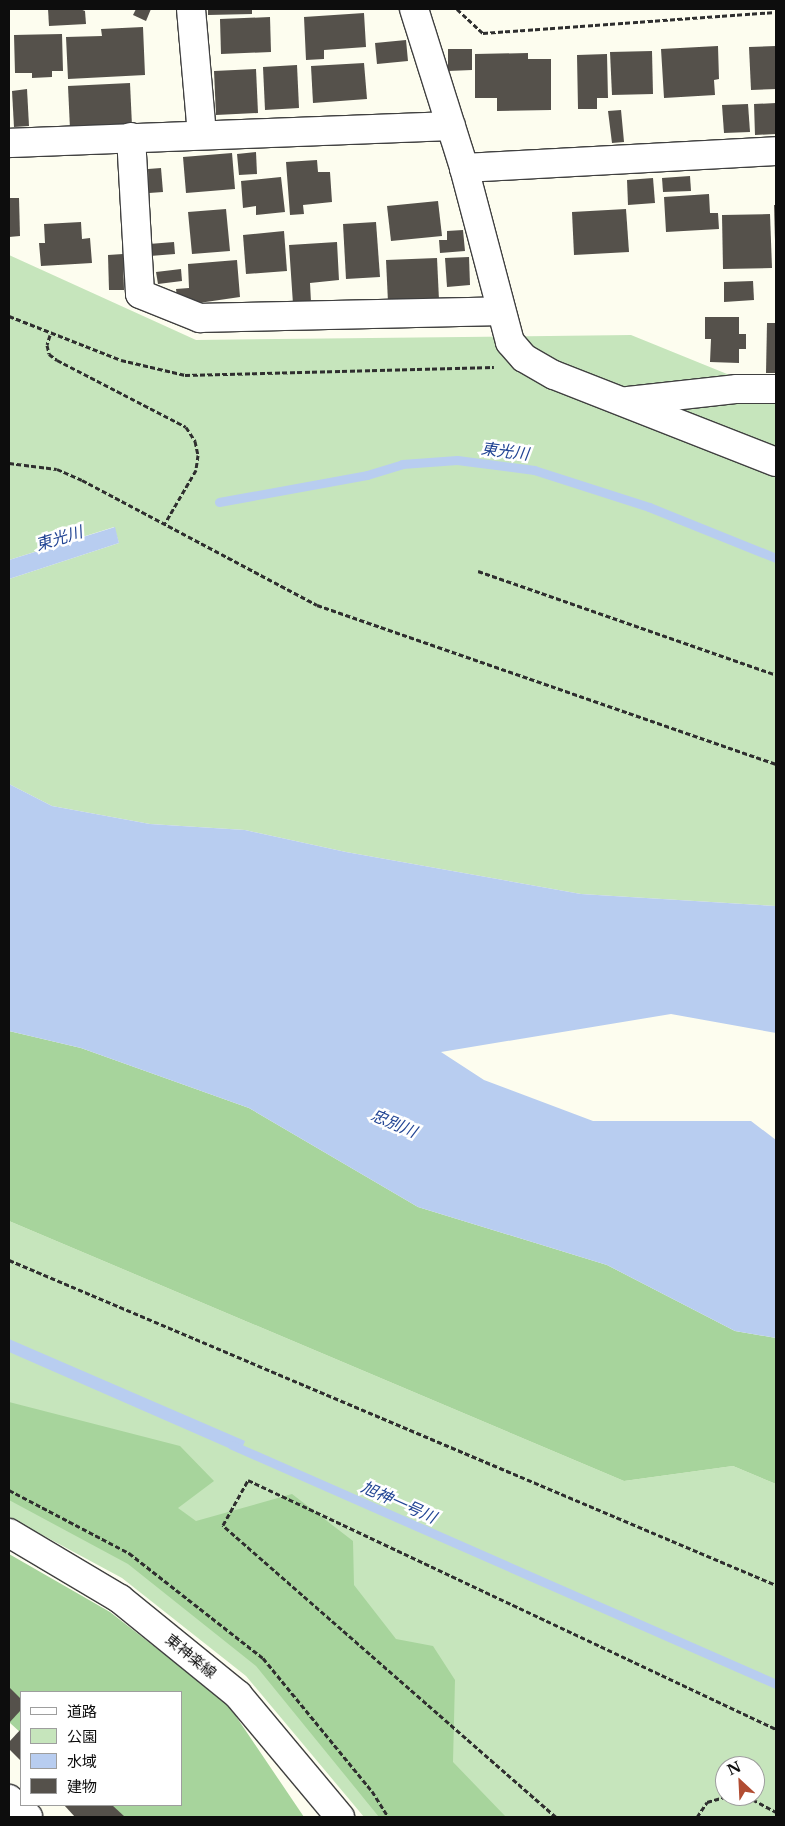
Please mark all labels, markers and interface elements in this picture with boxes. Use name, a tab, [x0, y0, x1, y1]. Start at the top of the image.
water label: 東光川	[480, 439, 530, 463]
water label: 東光川	[33, 522, 85, 554]
water label: 忠別川	[368, 1105, 420, 1141]
water label: 旭神一号川	[359, 1477, 439, 1527]
street label: 東神楽線	[162, 1630, 220, 1682]
legend	[20, 1691, 182, 1806]
text: 道路	[67, 1702, 97, 1721]
text: 公園	[67, 1727, 97, 1746]
text: 水域	[67, 1752, 97, 1771]
north arrow	[715, 1756, 765, 1806]
text: N	[724, 1757, 744, 1779]
text: 建物	[67, 1777, 97, 1796]

